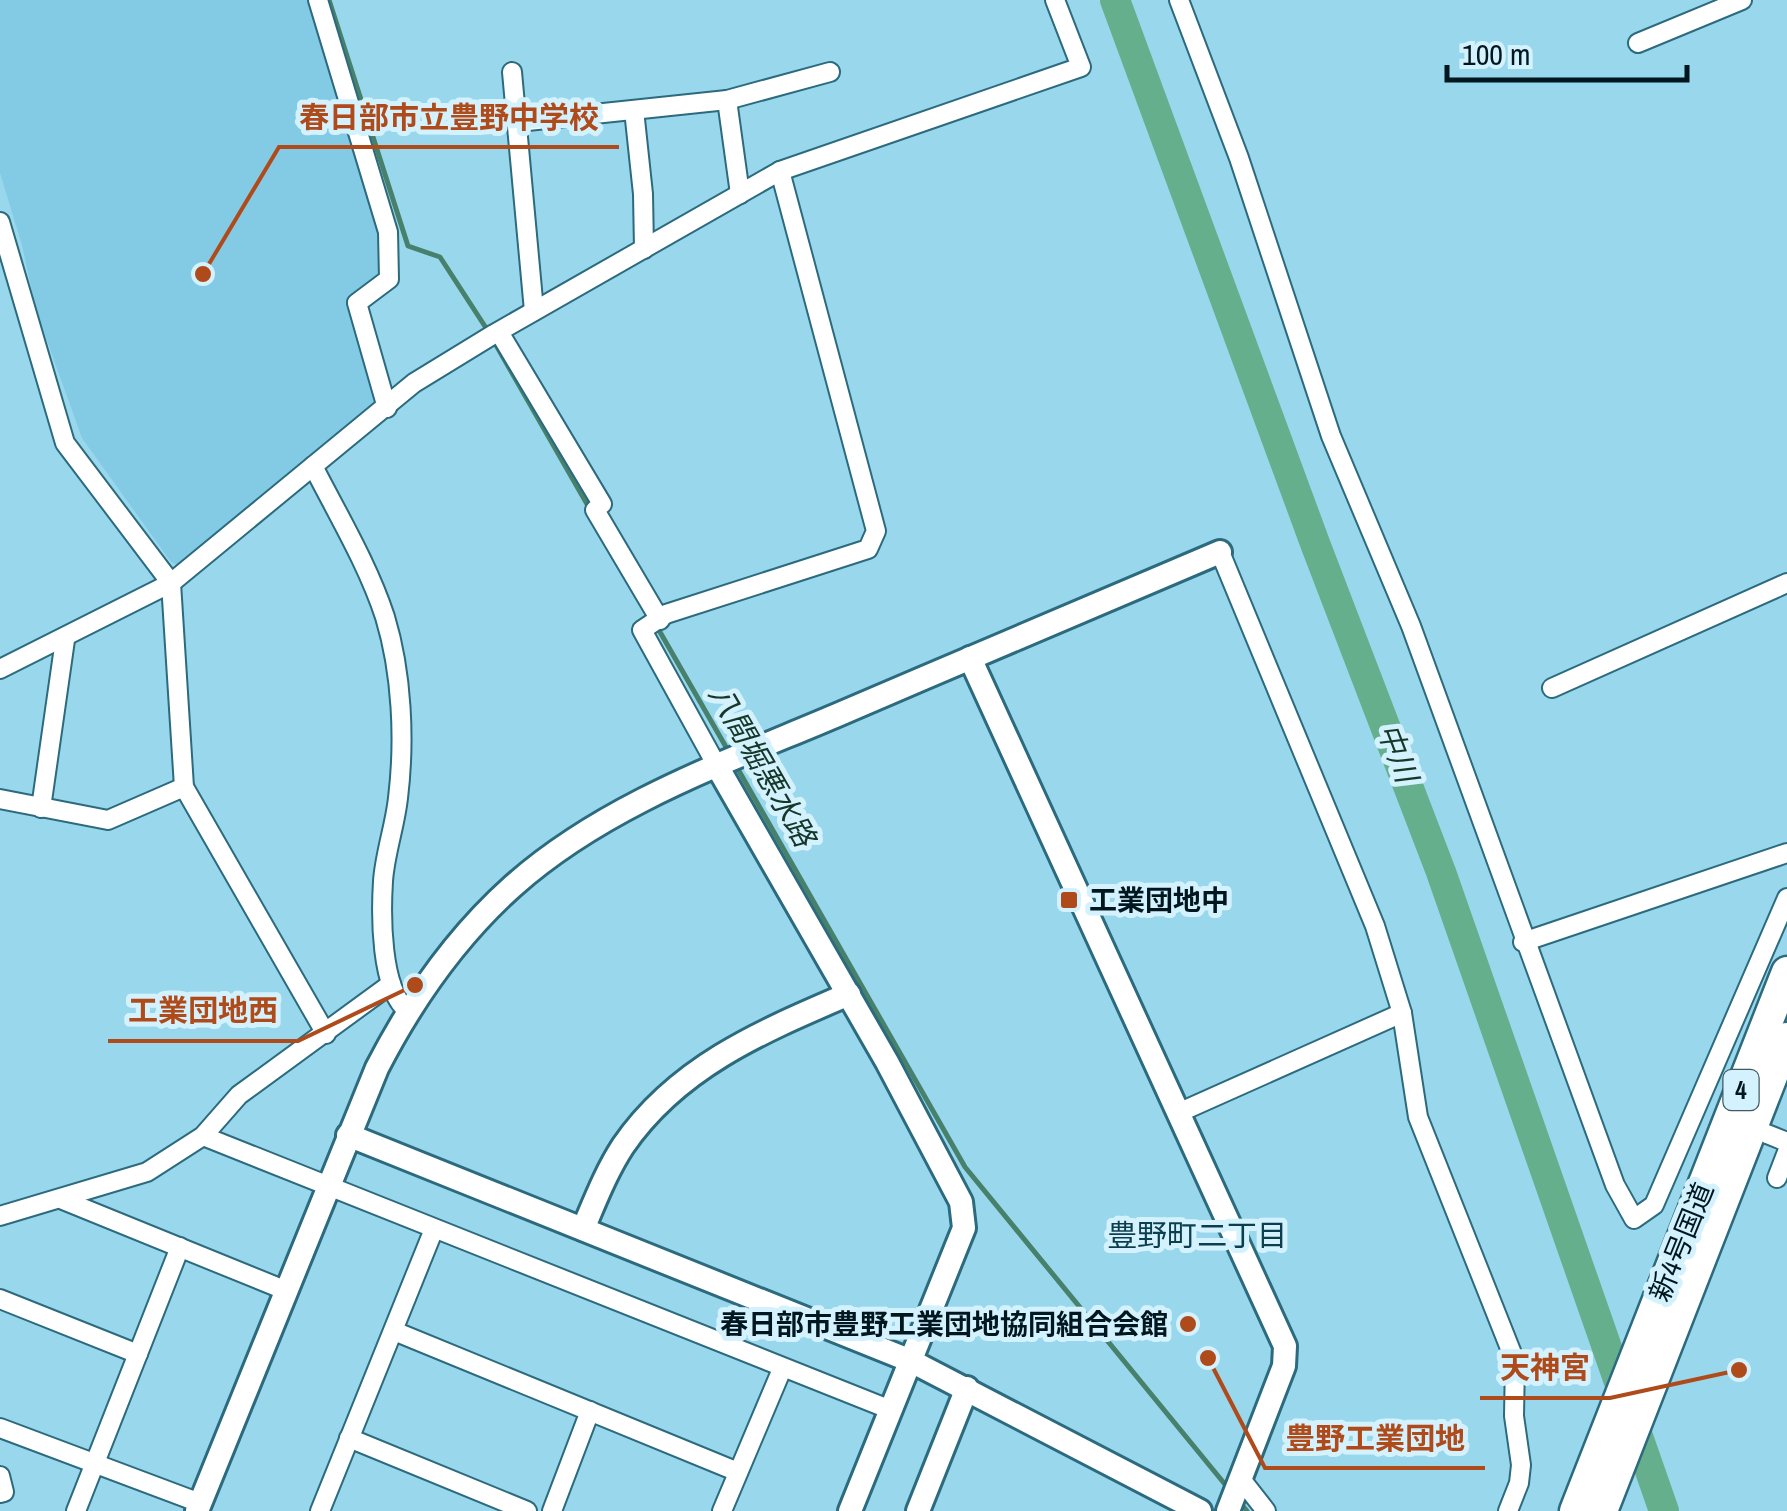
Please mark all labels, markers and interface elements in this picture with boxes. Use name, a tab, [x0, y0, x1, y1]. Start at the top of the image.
scale bar	[1447, 20, 1687, 82]
text: 100 m	[1462, 34, 1530, 74]
callout: 春日部市立豊野中学校	[279, 87, 619, 147]
text: 春日部市立豊野中学校	[299, 97, 599, 137]
water label: 八間堀悪水路	[701, 678, 827, 856]
water label: 中川	[1369, 717, 1428, 791]
place label: 工業団地中	[1089, 881, 1229, 919]
marker: 工業団地中	[1058, 889, 1080, 911]
callout: 工業団地西	[108, 981, 298, 1041]
text: 工業団地西	[128, 990, 278, 1030]
road number: 4	[1724, 1070, 1758, 1110]
street label: 新4号国道	[1640, 1177, 1722, 1307]
district label: 豊野町二丁目	[1107, 1215, 1287, 1255]
place label: 春日部市豊野工業団地協同組合会館	[720, 1305, 1168, 1343]
marker: 春日部市豊野工業団地協同組合会館	[1177, 1313, 1199, 1335]
callout: 天神宮	[1480, 1338, 1610, 1398]
text: 天神宮	[1500, 1347, 1590, 1387]
callout: 豊野工業団地	[1265, 1408, 1485, 1468]
text: 豊野工業団地	[1285, 1418, 1465, 1458]

